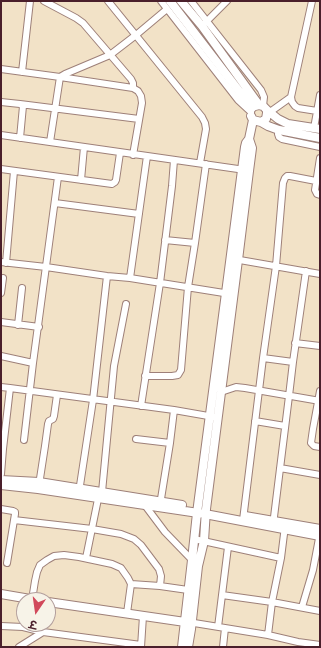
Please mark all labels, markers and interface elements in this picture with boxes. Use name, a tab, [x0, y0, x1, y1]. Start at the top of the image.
north arrow	[16, 592, 56, 632]
text: उ	[29, 616, 38, 629]

